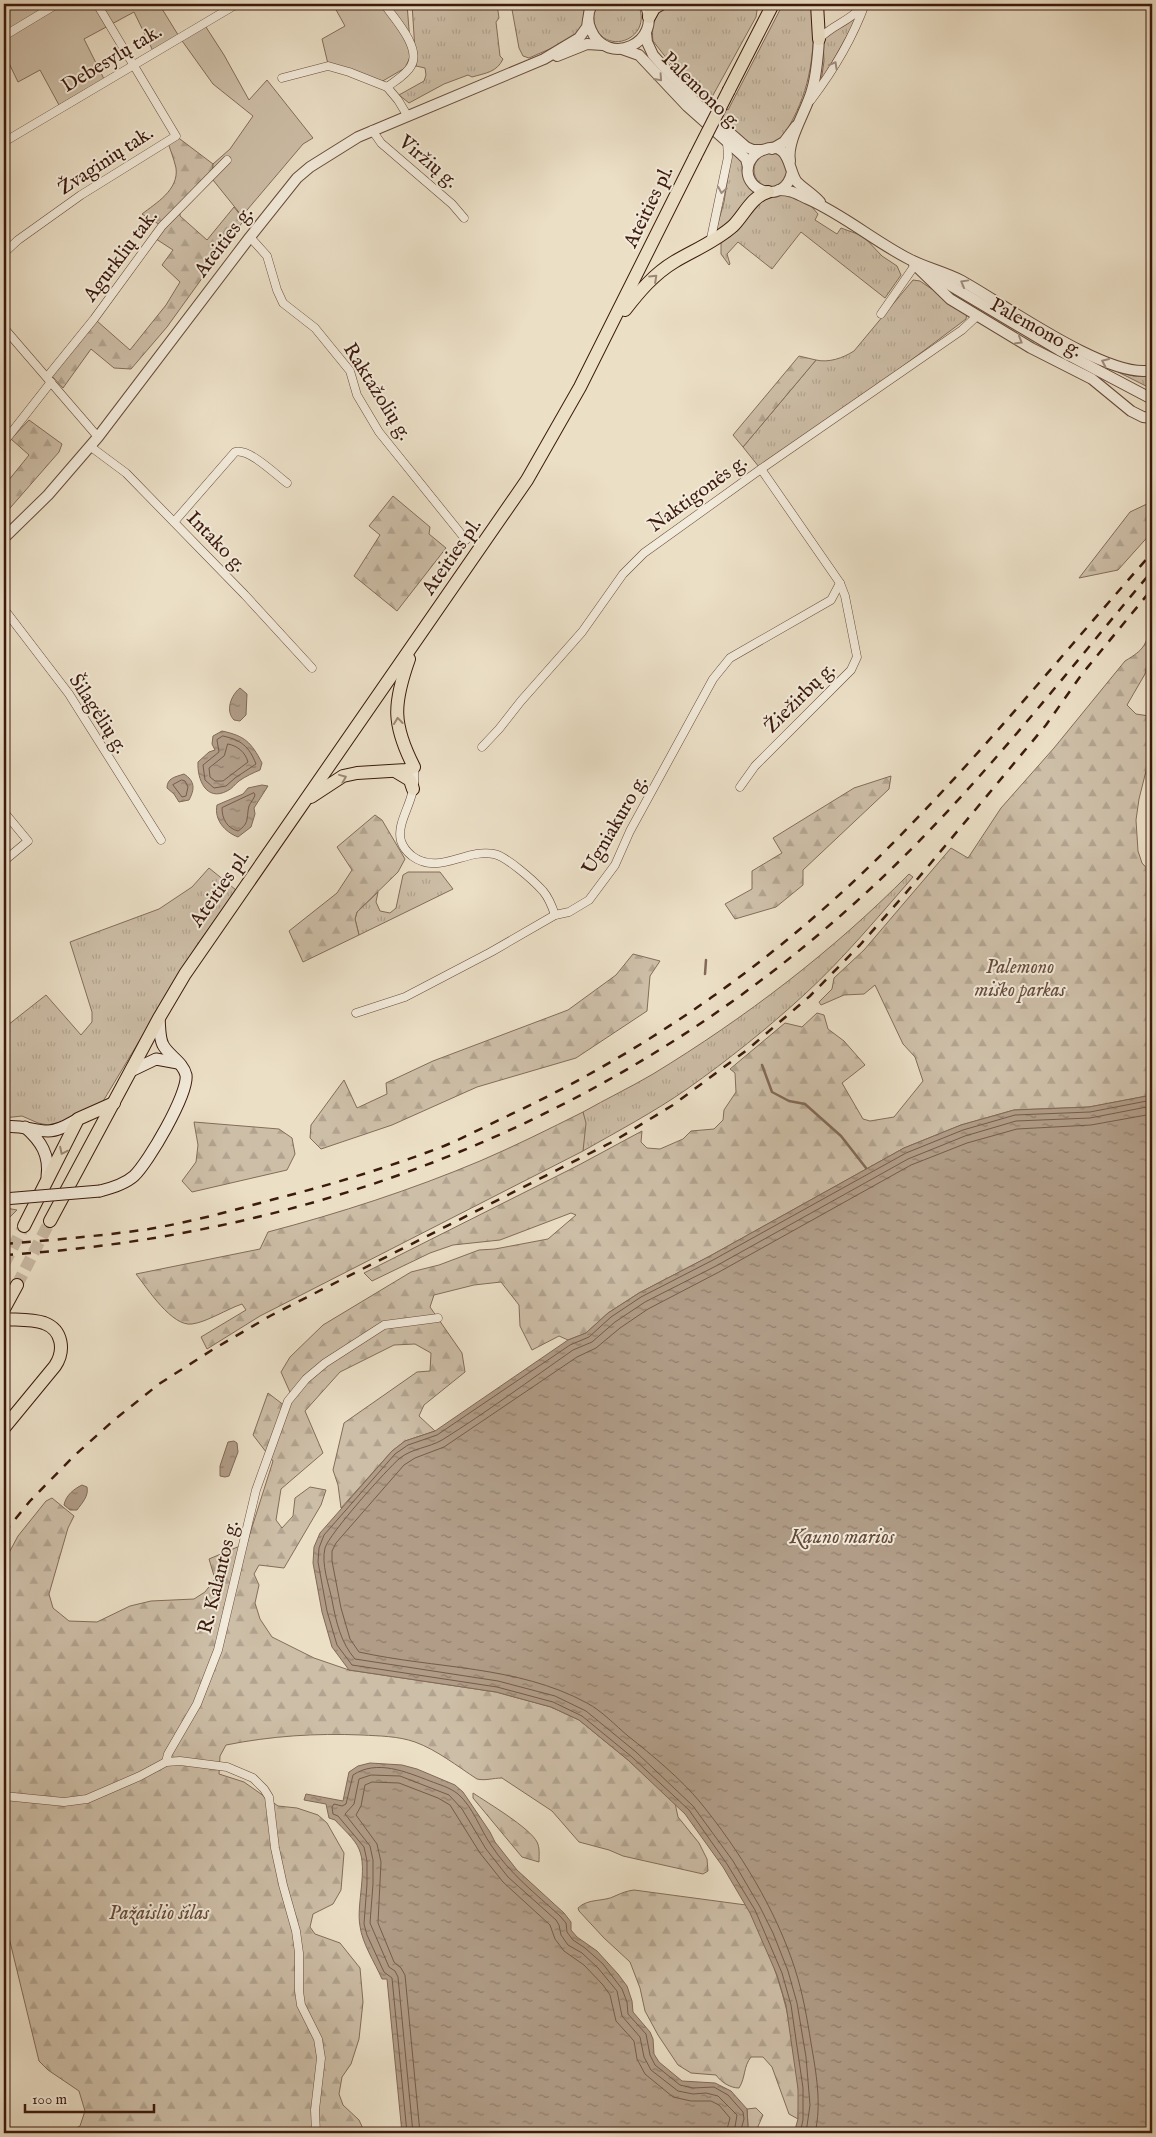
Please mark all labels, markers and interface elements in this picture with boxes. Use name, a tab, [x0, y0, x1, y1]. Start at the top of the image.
street label: Debesylų tak.	[57, 19, 167, 99]
street label: Palemono g.	[656, 47, 746, 135]
one-way arrow	[827, 61, 837, 70]
one-way arrow	[654, 72, 663, 81]
street label: Žvaginių tak.	[54, 121, 158, 201]
street label: Viržių g.	[392, 129, 463, 194]
street label: Ateities pl.	[618, 162, 680, 253]
one-way arrow	[718, 186, 728, 195]
street label: Ateities g.	[189, 202, 259, 283]
street label: Agurklių tak.	[78, 205, 164, 308]
one-way arrow	[648, 275, 657, 284]
one-way arrow	[960, 279, 969, 289]
street label: Palemono g.	[986, 292, 1086, 364]
one-way arrow	[1014, 334, 1023, 344]
street label: Raktažolių g.	[337, 339, 417, 445]
one-way arrow	[1101, 358, 1110, 368]
street label: Naktigonės g.	[644, 450, 752, 538]
street label: Intako g.	[181, 506, 251, 578]
street label: Ateities pl.	[416, 514, 487, 601]
street label: Žiežirbų g.	[759, 657, 841, 739]
street label: Šilagėlių g.	[63, 669, 133, 759]
one-way arrow	[393, 717, 404, 725]
street label: Ugniakuro g.	[577, 771, 653, 879]
one-way arrow	[338, 773, 347, 784]
street label: Ateities pl.	[184, 846, 255, 933]
park label: Palemono miško parkas	[975, 955, 1066, 1003]
one-way arrow	[58, 1146, 69, 1155]
street label: R. Kalantos g.	[193, 1518, 245, 1636]
water label: Kauno marios	[788, 1524, 896, 1551]
park label: Pažaislio šilas	[109, 1901, 209, 1926]
scale bar	[25, 2082, 154, 2114]
text: 100 m	[32, 2090, 68, 2109]

